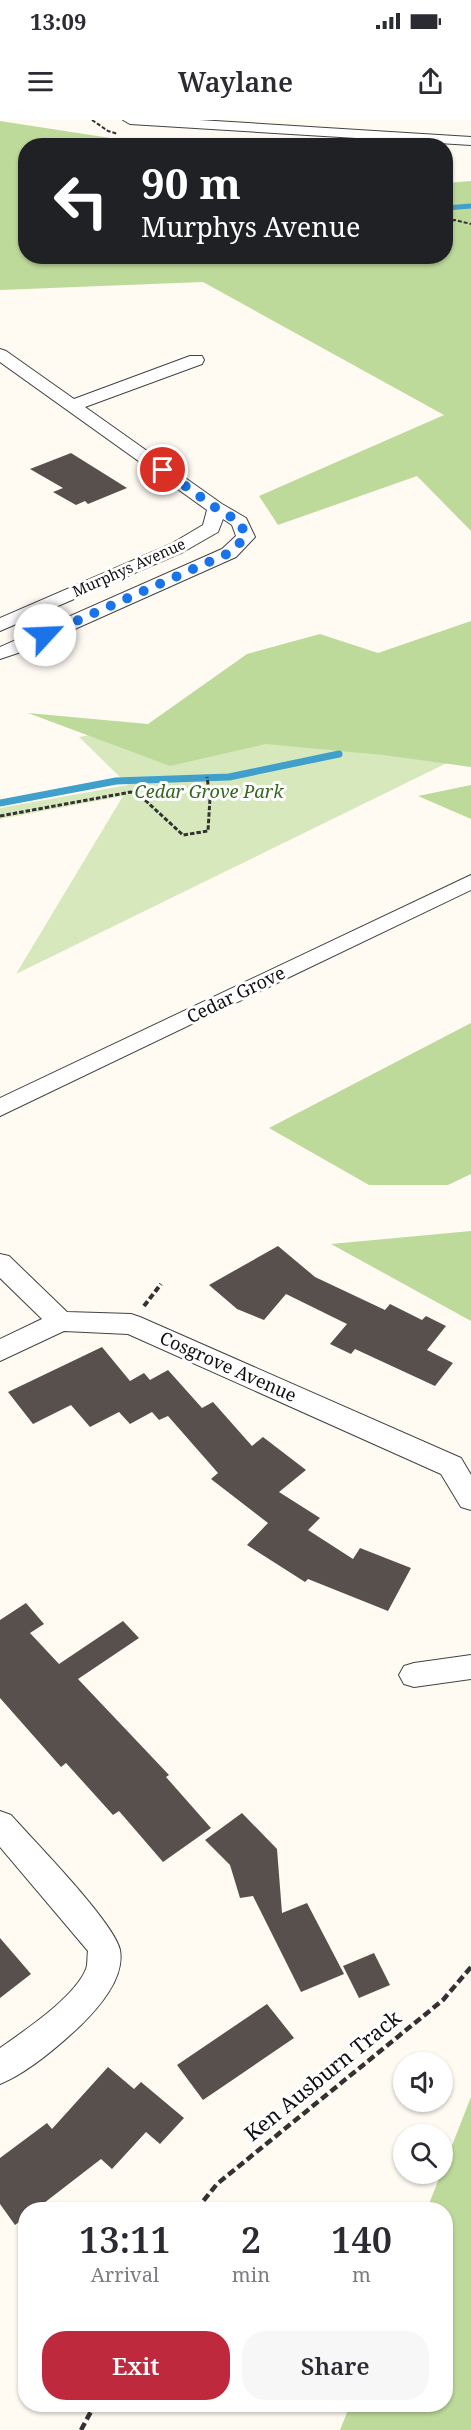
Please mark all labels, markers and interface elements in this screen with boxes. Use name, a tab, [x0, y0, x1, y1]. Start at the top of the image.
text: 13:09	[30, 6, 86, 36]
text: Waylane	[178, 63, 293, 100]
icon: menu	[24, 65, 57, 98]
icon: share	[414, 65, 447, 98]
text: 90 m	[141, 154, 241, 211]
icon: left	[42, 162, 120, 240]
text: Murphys Avenue	[141, 208, 360, 245]
pin	[137, 444, 188, 495]
icon: arrive	[146, 453, 179, 486]
street label: Murphys Avenue	[69, 533, 188, 601]
position arrow	[13, 603, 77, 667]
park label: Cedar Grove Park	[135, 779, 284, 803]
street label: Cedar Grove	[182, 960, 289, 1028]
street label: Cosgrove Avenue	[156, 1325, 301, 1407]
street label: Ken Ausburn Track	[238, 2003, 407, 2147]
map controls	[393, 2052, 453, 2184]
button: sound	[393, 2052, 453, 2112]
button: search	[393, 2124, 453, 2184]
text: 13:11	[79, 2215, 171, 2264]
text: 2	[241, 2215, 261, 2264]
text: 140	[331, 2215, 392, 2264]
text: Arrival	[91, 2261, 159, 2288]
text: min	[232, 2261, 270, 2288]
text: m	[352, 2261, 371, 2288]
button: Exit	[42, 2331, 230, 2400]
button: Share	[242, 2331, 429, 2400]

